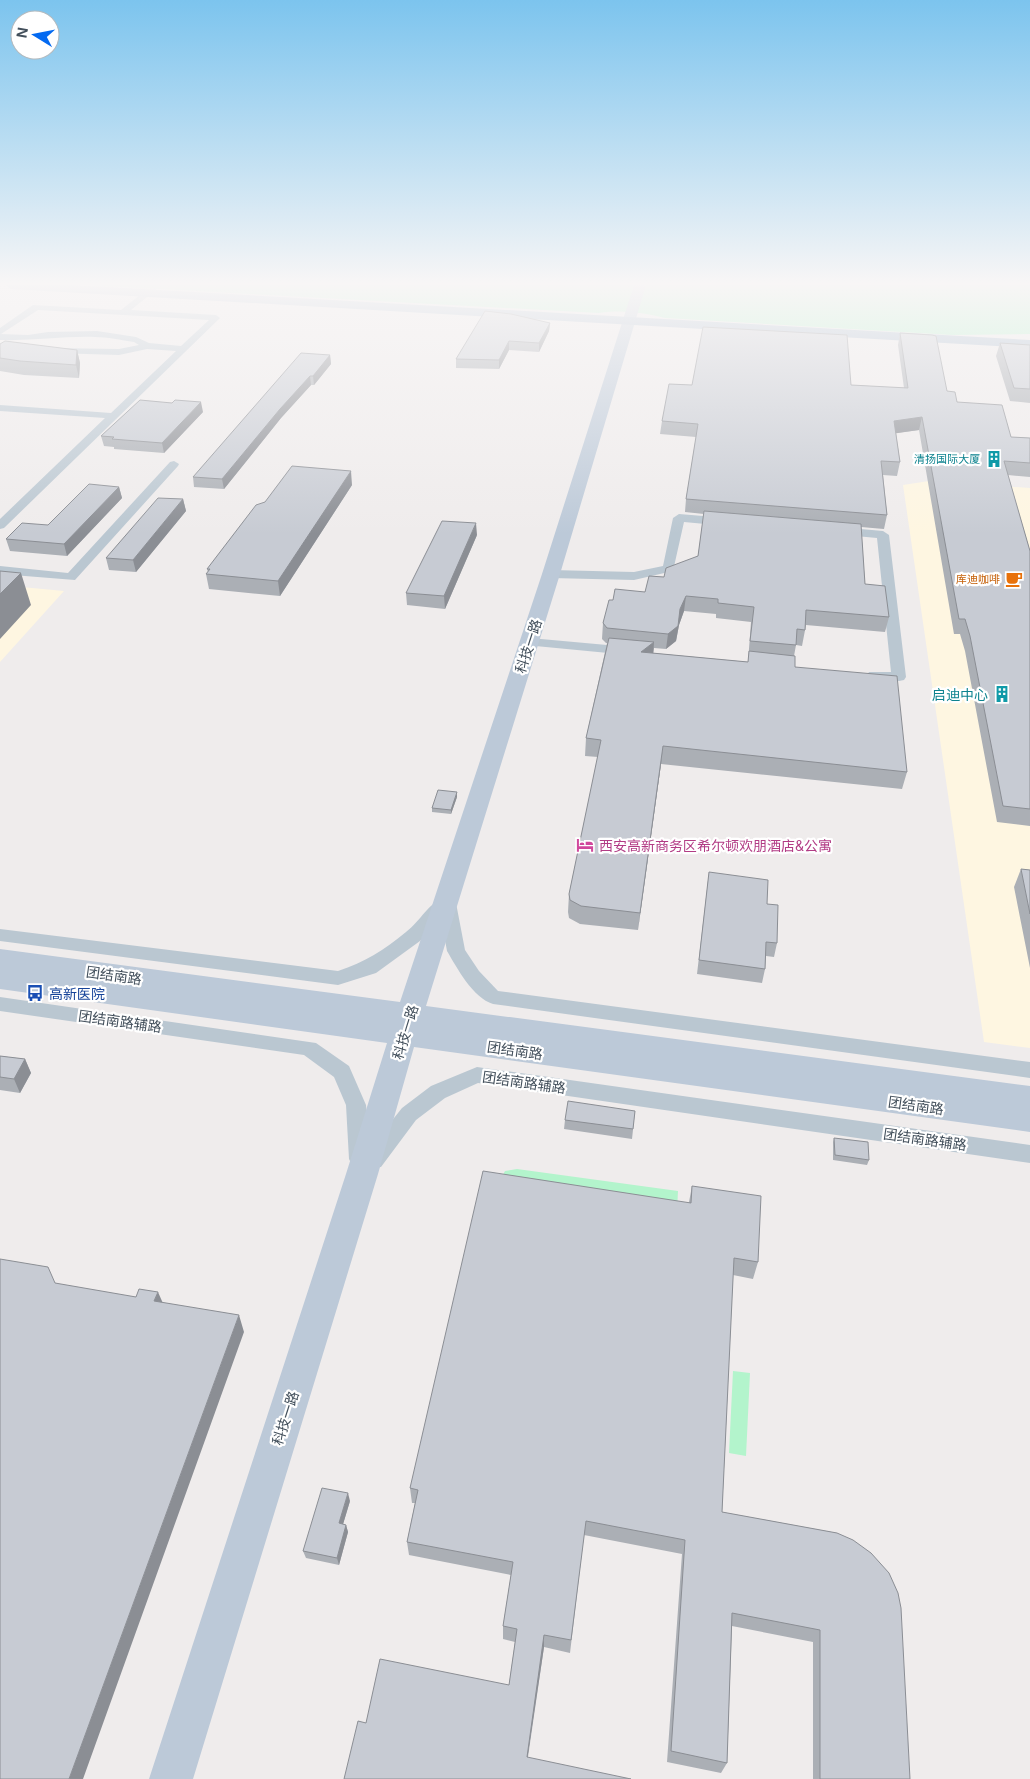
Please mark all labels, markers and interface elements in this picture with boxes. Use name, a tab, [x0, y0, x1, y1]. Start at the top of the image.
north arrow	[10, 10, 60, 60]
text: N	[12, 26, 31, 39]
building icon: 清扬国际大厦	[984, 449, 1004, 469]
place label: 清扬国际大厦	[914, 452, 980, 466]
cafe icon: 库迪咖啡	[1004, 569, 1024, 589]
place label: 库迪咖啡	[956, 572, 1000, 586]
street label: 科技一路	[511, 617, 545, 675]
building icon: 启迪中心	[992, 684, 1012, 704]
place label: 启迪中心	[932, 686, 988, 703]
hotel icon: 西安高新商务区希尔顿欢朋酒店&公寓	[575, 835, 595, 855]
place label: 西安高新商务区希尔顿欢朋酒店&公寓	[599, 837, 832, 854]
street label: 团结南路	[85, 963, 143, 987]
bus stop icon: 高新医院	[25, 983, 45, 1003]
place label: 高新医院	[49, 985, 105, 1002]
street label: 科技一路	[389, 1003, 421, 1061]
street label: 团结南路辅路	[77, 1007, 163, 1035]
street label: 团结南路	[486, 1038, 544, 1062]
street label: 团结南路辅路	[481, 1068, 567, 1096]
street label: 团结南路	[887, 1093, 945, 1117]
street label: 团结南路辅路	[882, 1125, 968, 1153]
street label: 科技一路	[268, 1389, 302, 1447]

